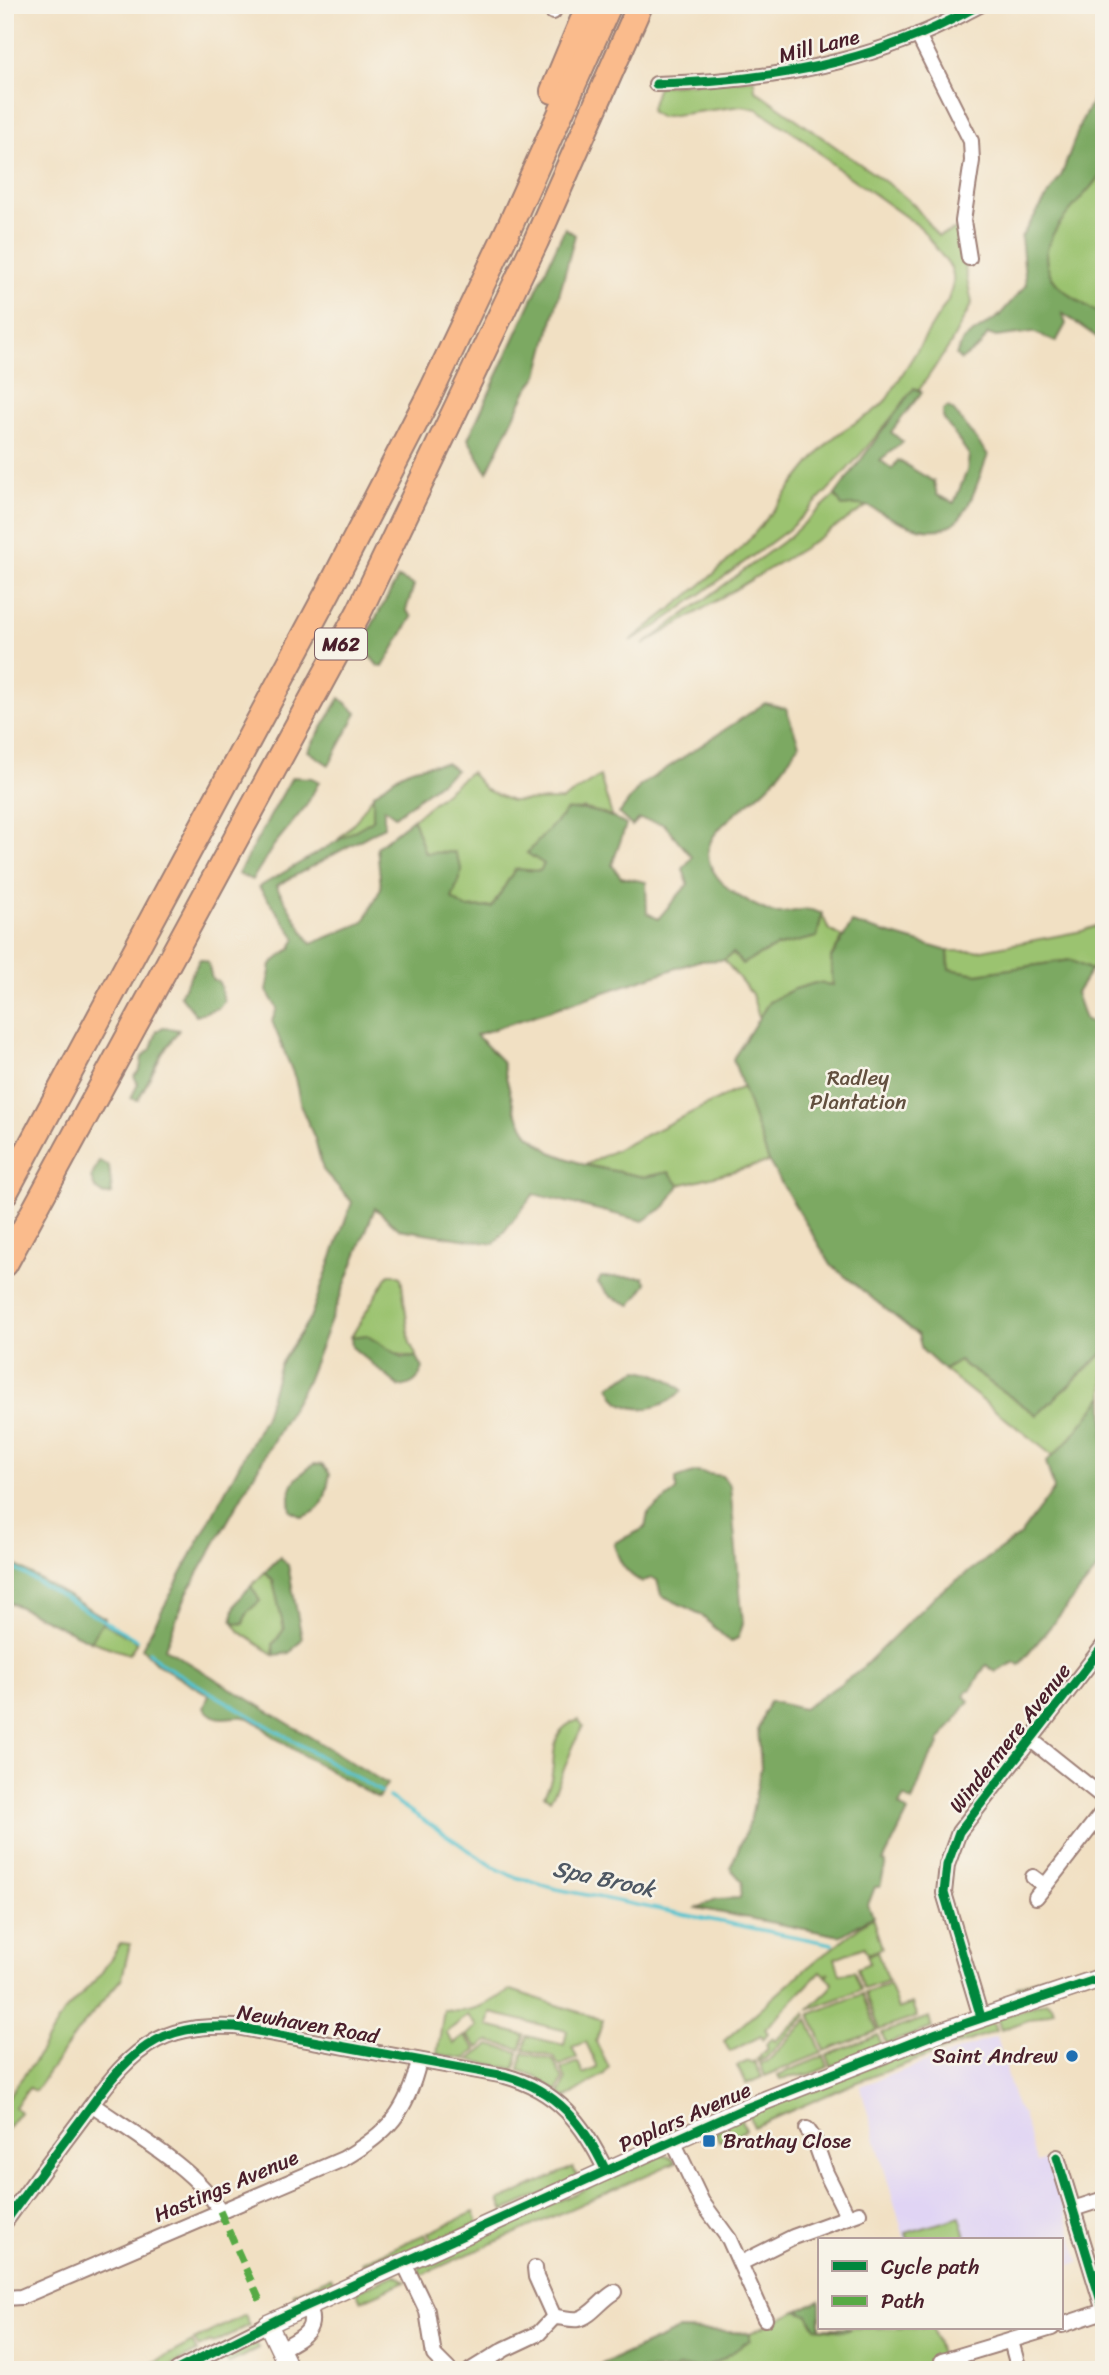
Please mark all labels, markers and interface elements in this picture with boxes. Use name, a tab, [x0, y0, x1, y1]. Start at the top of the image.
street label: Mill Lane	[775, 18, 863, 74]
road number: M62	[315, 628, 367, 660]
park label: Radley Plantation	[810, 1059, 906, 1121]
street label: Windermere Avenue	[939, 1654, 1081, 1822]
water label: Spa Brook	[549, 1848, 661, 1910]
street label: Newhaven Road	[234, 1993, 384, 2055]
place label: Saint Andrew	[932, 2037, 1058, 2075]
marker: Saint Andrew	[1064, 2048, 1080, 2064]
street label: Poplars Avenue	[612, 2071, 758, 2163]
place label: Brathay Close	[723, 2122, 852, 2160]
marker: Brathay Close	[701, 2133, 717, 2149]
street label: Hastings Avenue	[148, 2138, 304, 2234]
legend	[818, 2238, 1064, 2330]
text: Cycle path	[881, 2248, 980, 2286]
text: Path	[881, 2282, 924, 2320]

